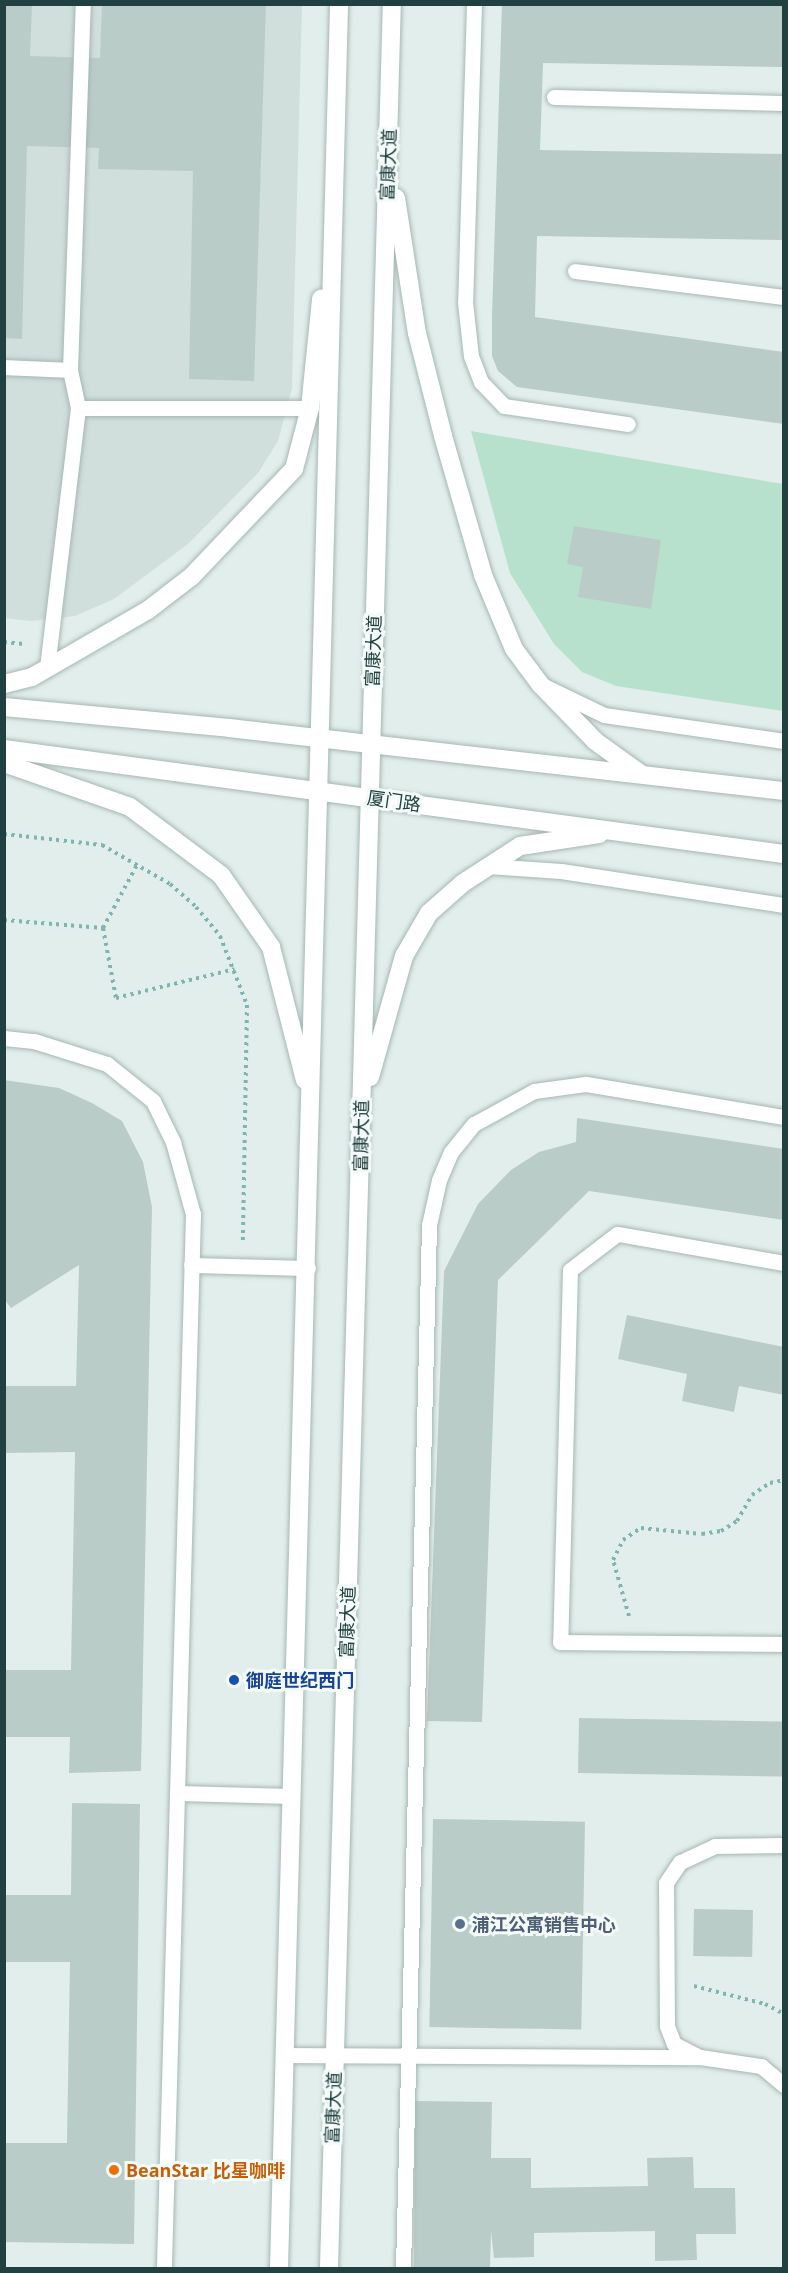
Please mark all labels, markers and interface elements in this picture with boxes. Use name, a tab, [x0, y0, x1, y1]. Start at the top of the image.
street label: 富康大道	[376, 129, 400, 201]
street label: 富康大道	[361, 615, 385, 687]
street label: 厦门路	[366, 787, 422, 815]
street label: 富康大道	[350, 1100, 372, 1172]
street label: 富康大道	[335, 1586, 359, 1658]
place label: 御庭世纪西门	[246, 1669, 354, 1691]
marker: 御庭世纪西门	[227, 1673, 241, 1687]
place label: 浦江公寓销售中心	[472, 1913, 616, 1935]
marker: 浦江公寓销售中心	[453, 1917, 467, 1931]
street label: 富康大道	[321, 2072, 345, 2144]
place label: BeanStar 比星咖啡	[126, 2159, 285, 2181]
marker: BeanStar 比星咖啡	[107, 2163, 121, 2177]

